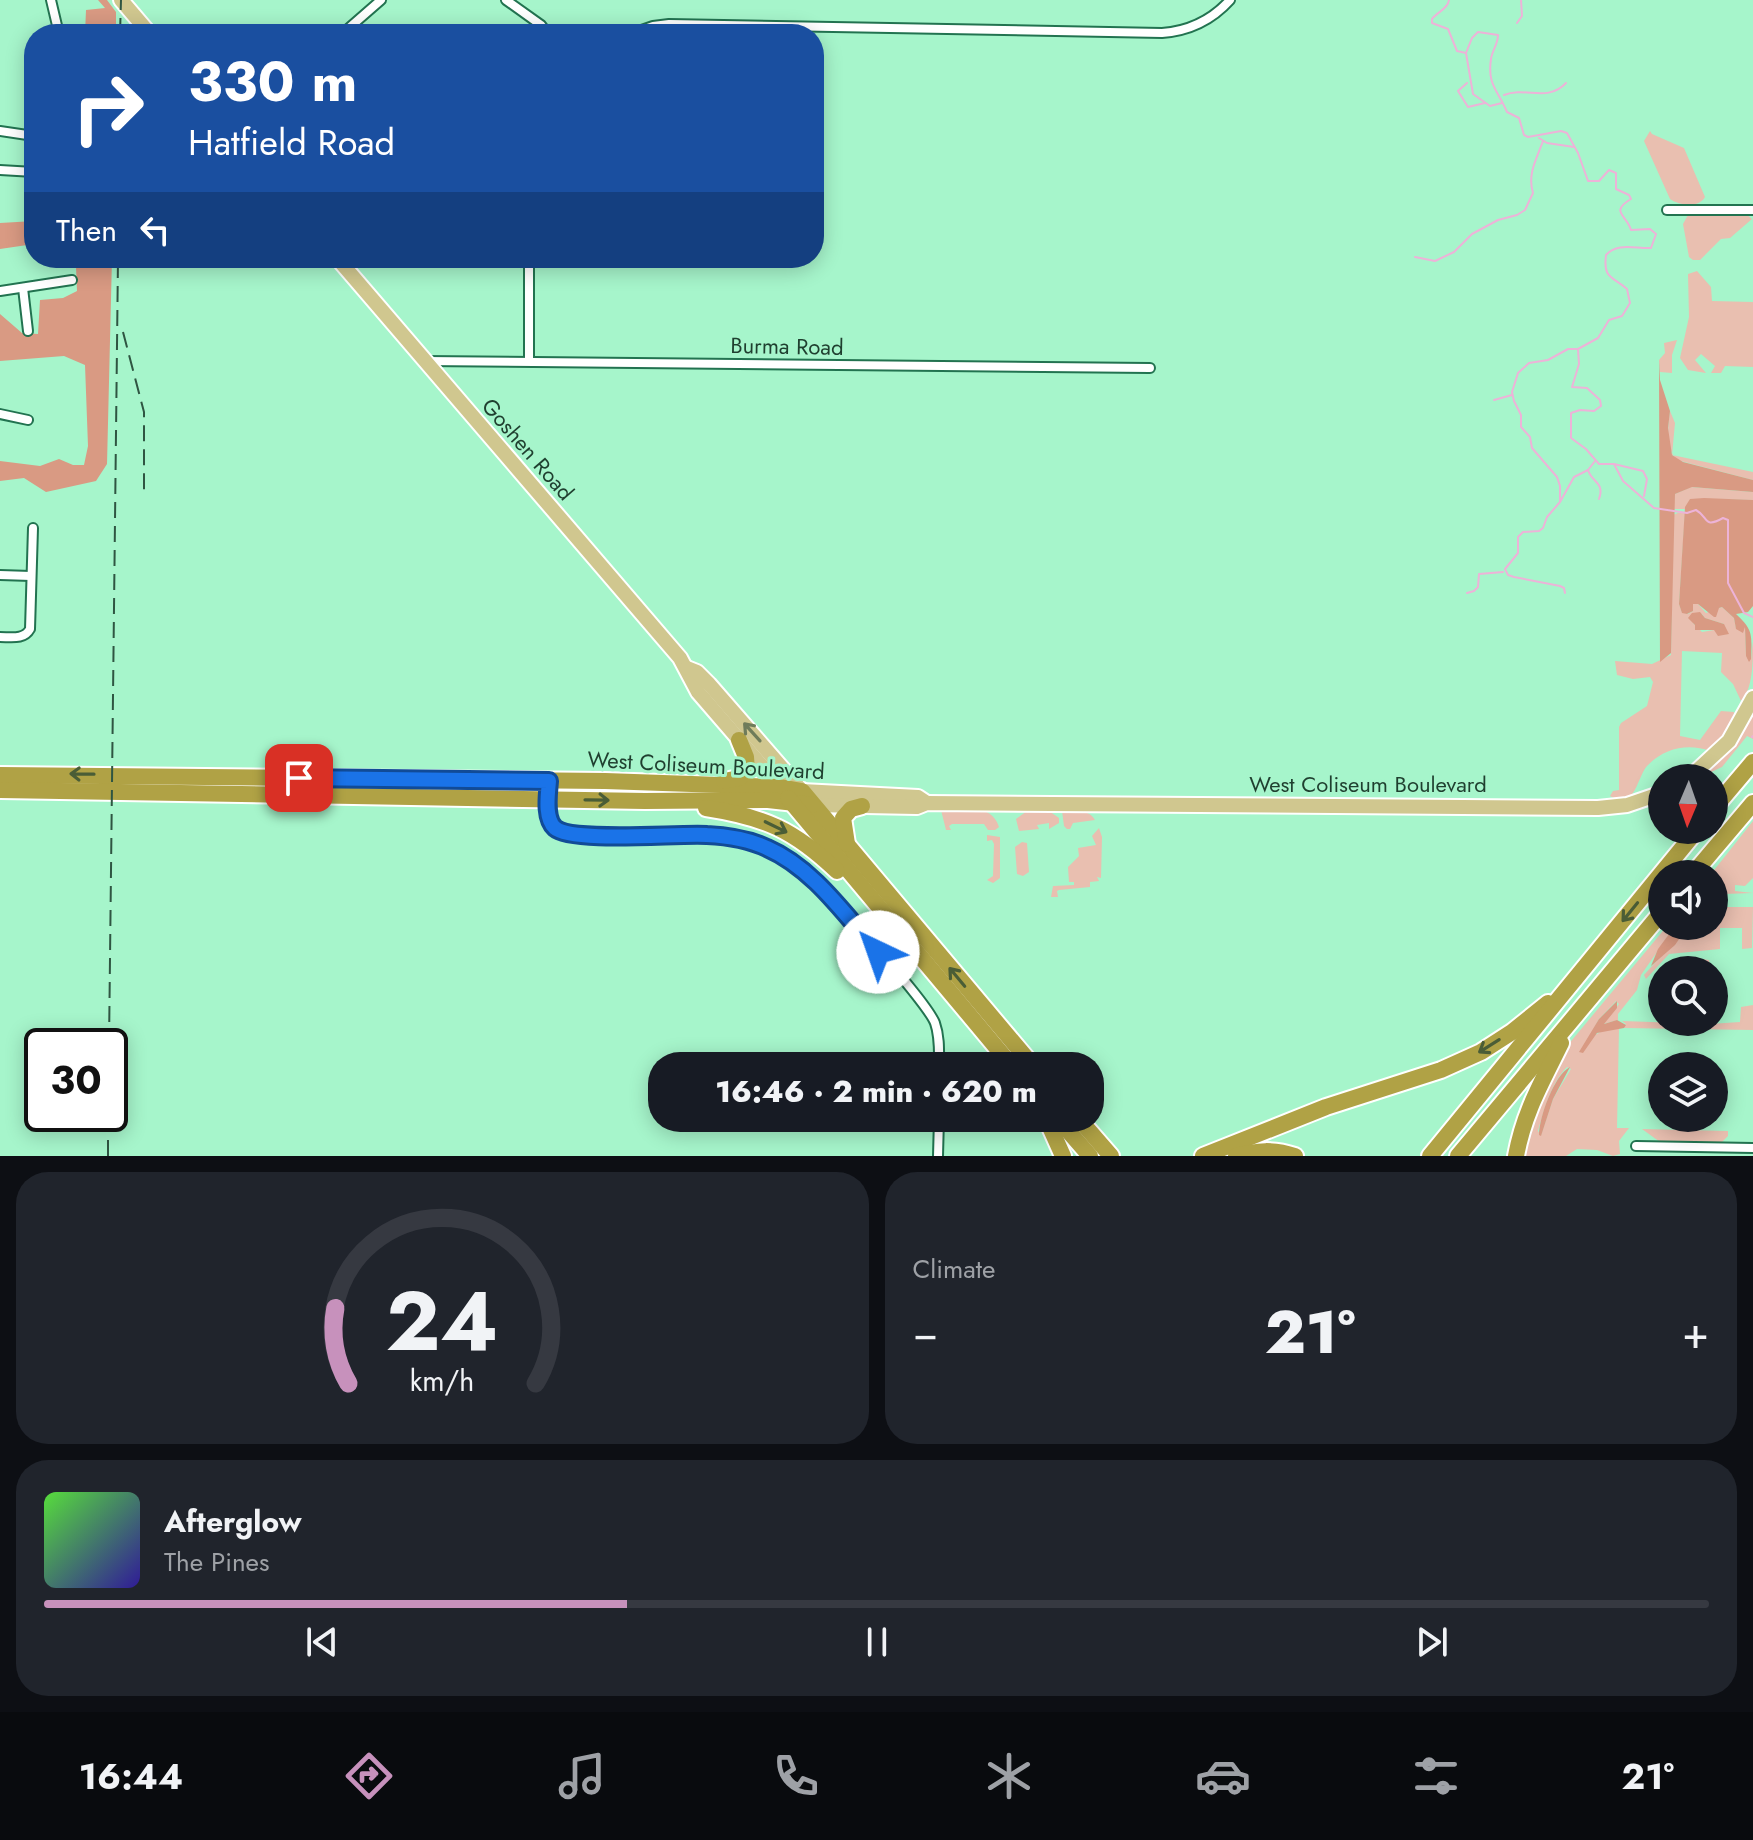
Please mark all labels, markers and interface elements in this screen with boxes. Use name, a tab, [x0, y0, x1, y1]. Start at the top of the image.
text: 330 m	[188, 41, 357, 122]
icon: right	[56, 56, 160, 160]
text: Hatfield Road	[188, 116, 395, 168]
icon: left	[133, 208, 177, 252]
text: Then	[56, 209, 117, 252]
street label: Burma Road	[730, 329, 844, 363]
street label: Goshen Road	[474, 391, 582, 507]
one-way arrow	[742, 722, 761, 742]
street label: West Coliseum Boulevard	[586, 743, 826, 787]
pin	[265, 744, 333, 812]
icon: arrive	[277, 756, 321, 800]
north arrow	[1648, 764, 1728, 844]
map controls	[1648, 764, 1728, 1132]
one-way arrow	[69, 766, 96, 782]
street label: West Coliseum Boulevard	[1249, 768, 1487, 800]
one-way arrow	[583, 793, 610, 808]
one-way arrow	[763, 819, 787, 835]
button: sound	[1648, 860, 1728, 940]
one-way arrow	[1621, 902, 1639, 922]
position arrow	[836, 910, 920, 994]
button: search	[1648, 956, 1728, 1036]
one-way arrow	[948, 967, 966, 988]
speed limit sign: 30	[24, 1028, 128, 1132]
one-way arrow	[1479, 1037, 1501, 1054]
button: layers	[1648, 1052, 1728, 1132]
text: 16:46 · 2 min · 620 m	[715, 1070, 1037, 1113]
text: Climate	[913, 1250, 995, 1288]
text: 24	[386, 1261, 499, 1381]
text: 21°	[1265, 1289, 1356, 1376]
text: −	[913, 1301, 938, 1365]
text: +	[1682, 1301, 1709, 1365]
text: km/h	[410, 1360, 475, 1402]
text: Afterglow	[164, 1500, 301, 1543]
text: The Pines	[164, 1543, 269, 1581]
icon: previous	[300, 1620, 344, 1664]
icon: pause	[855, 1620, 899, 1664]
icon: next	[1410, 1620, 1454, 1664]
icon: directions	[341, 1748, 397, 1804]
icon: music	[554, 1748, 610, 1804]
icon: phone	[768, 1748, 824, 1804]
icon: climate	[981, 1748, 1037, 1804]
icon: car	[1195, 1748, 1251, 1804]
icon: filters	[1408, 1748, 1464, 1804]
text: 16:44	[79, 1750, 183, 1802]
text: 21°	[1622, 1750, 1674, 1802]

